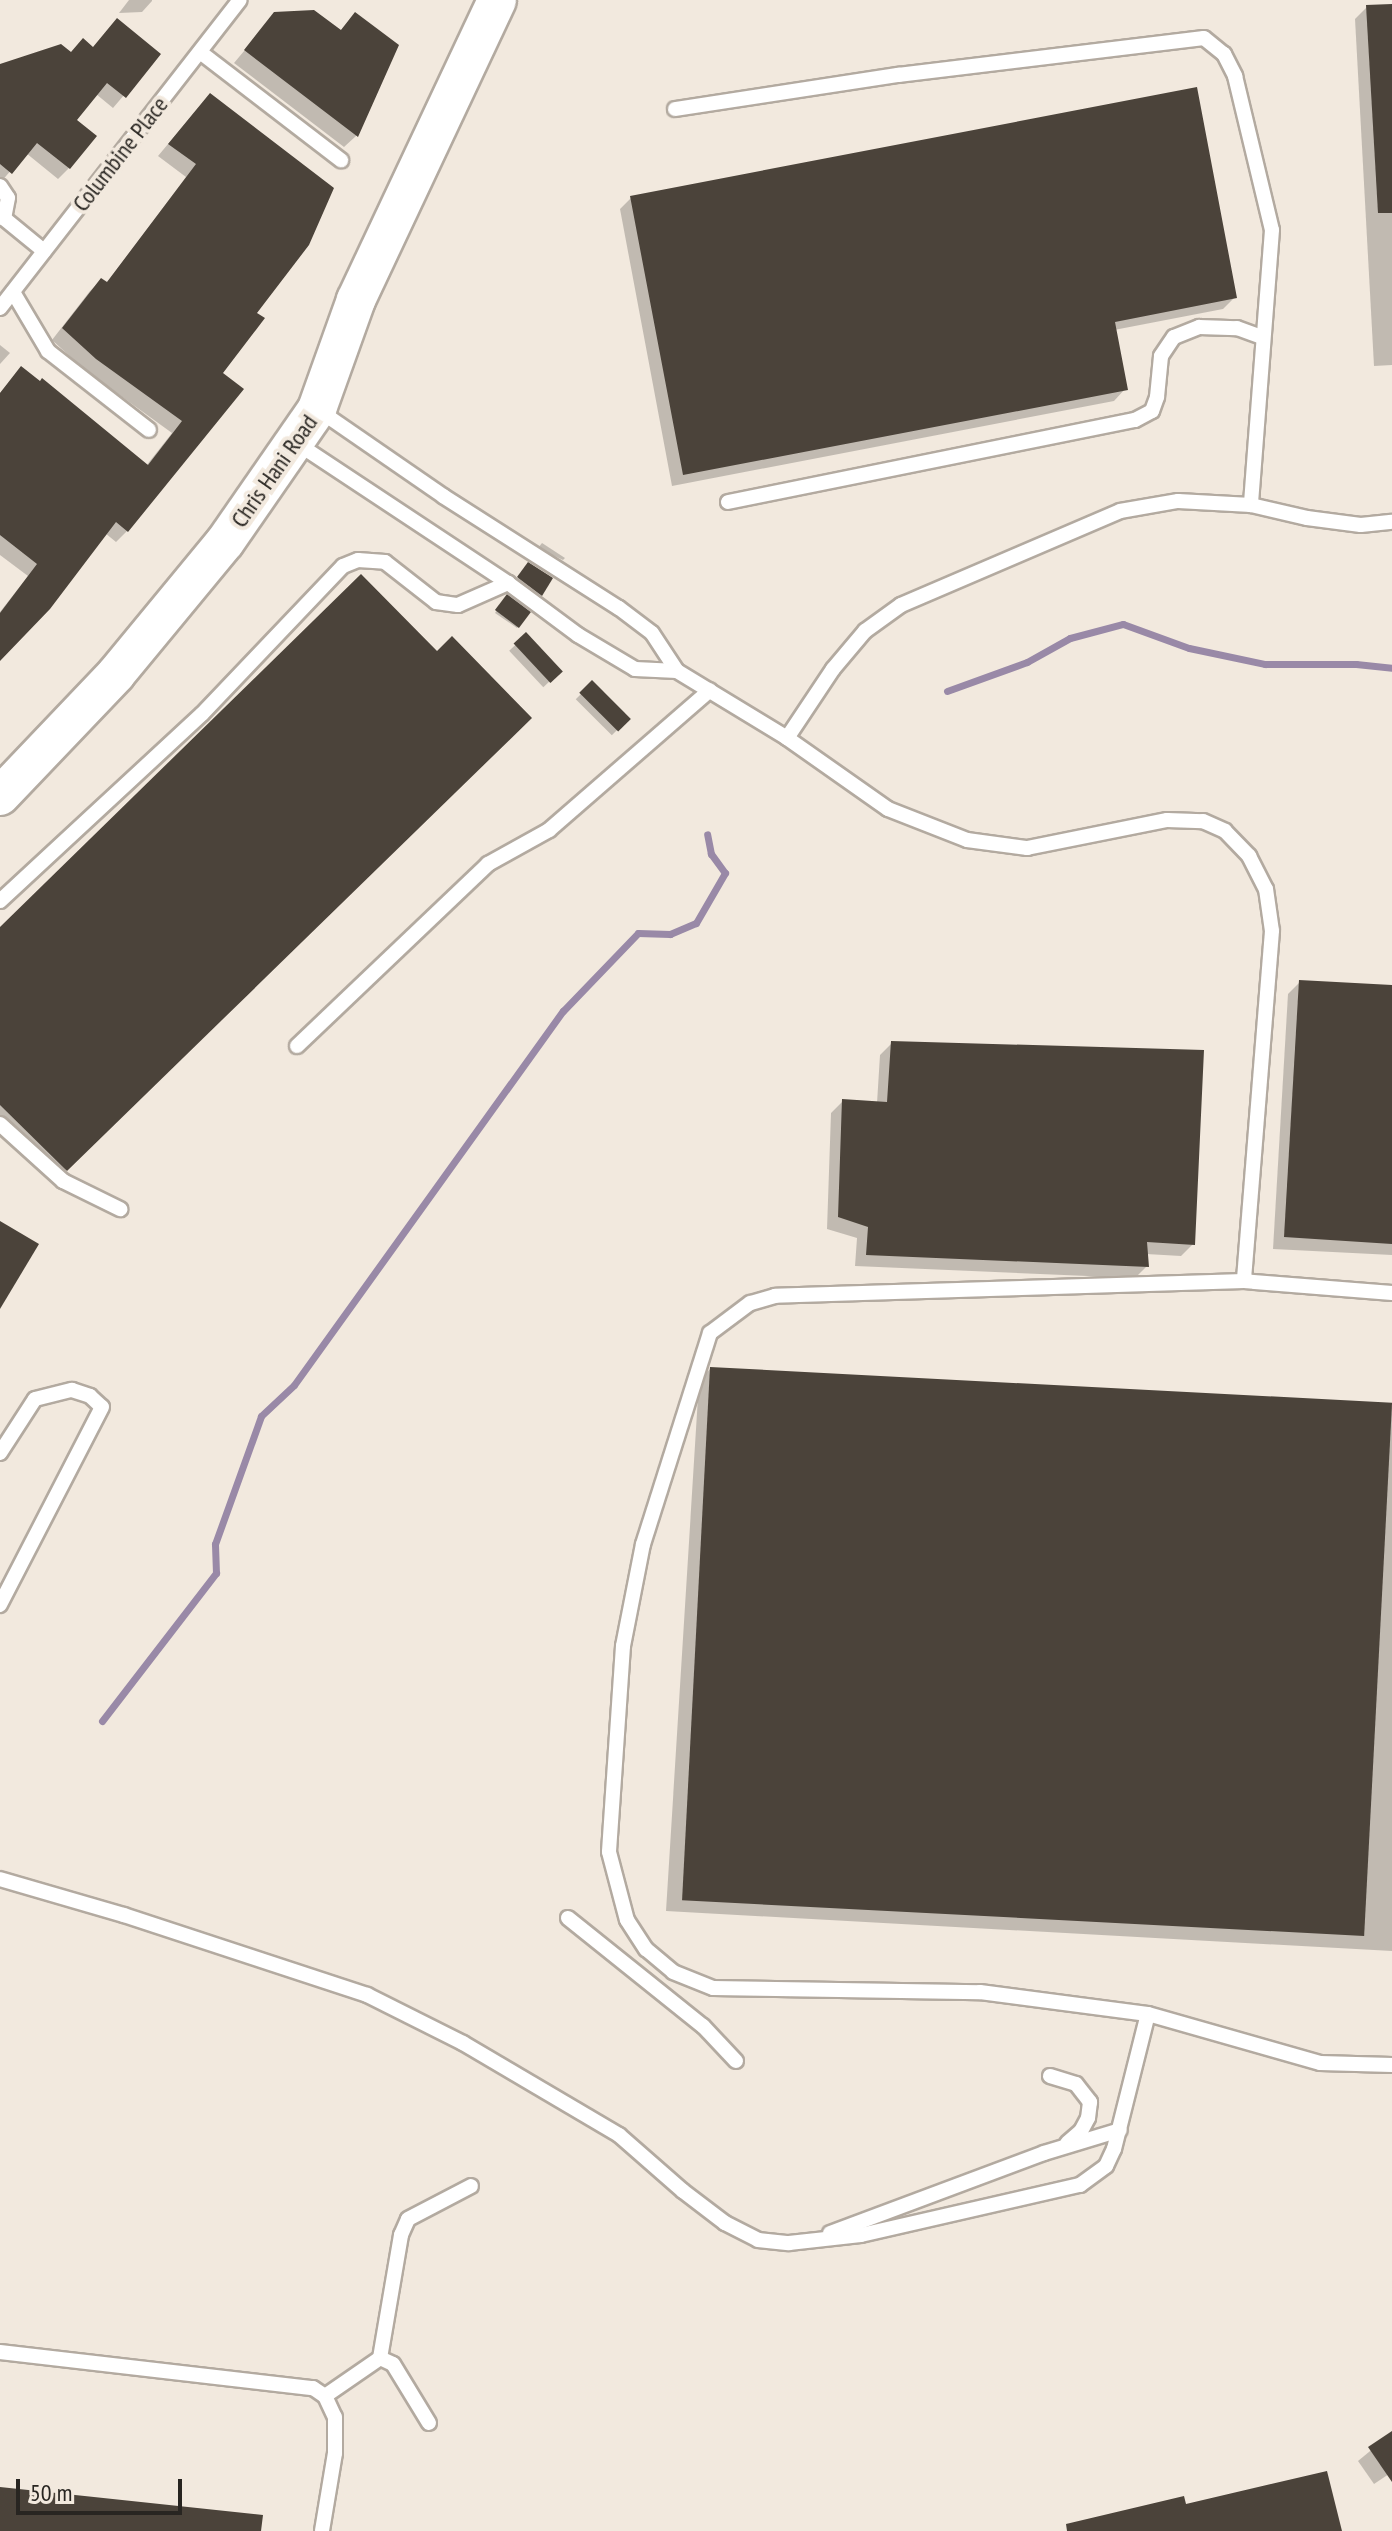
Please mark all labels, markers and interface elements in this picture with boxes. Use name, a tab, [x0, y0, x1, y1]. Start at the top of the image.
street label: Columbine Place	[66, 91, 174, 217]
street label: Chris Hani Road	[225, 409, 323, 533]
scale bar	[20, 2463, 186, 2513]
text: 50 m	[30, 2477, 72, 2508]

